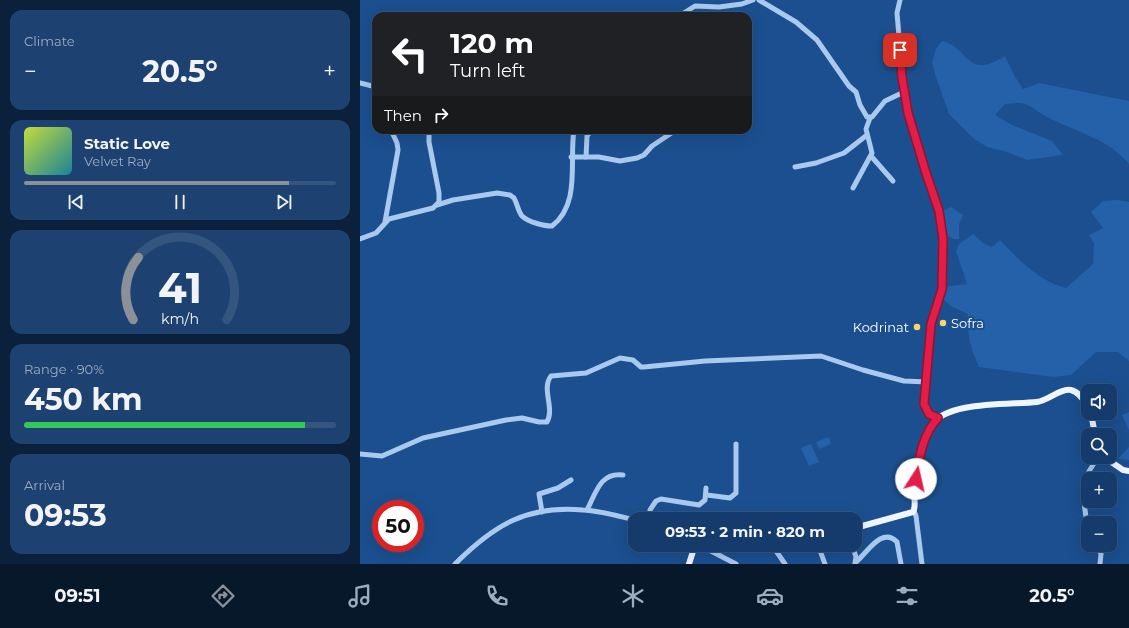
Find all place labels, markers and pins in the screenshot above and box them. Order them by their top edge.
pin [883,33,917,67]
place label: Sofra [951,315,984,331]
marker: Sofra [938,318,948,328]
place label: Kodrinat [853,319,909,335]
marker: Kodrinat [912,322,922,332]

